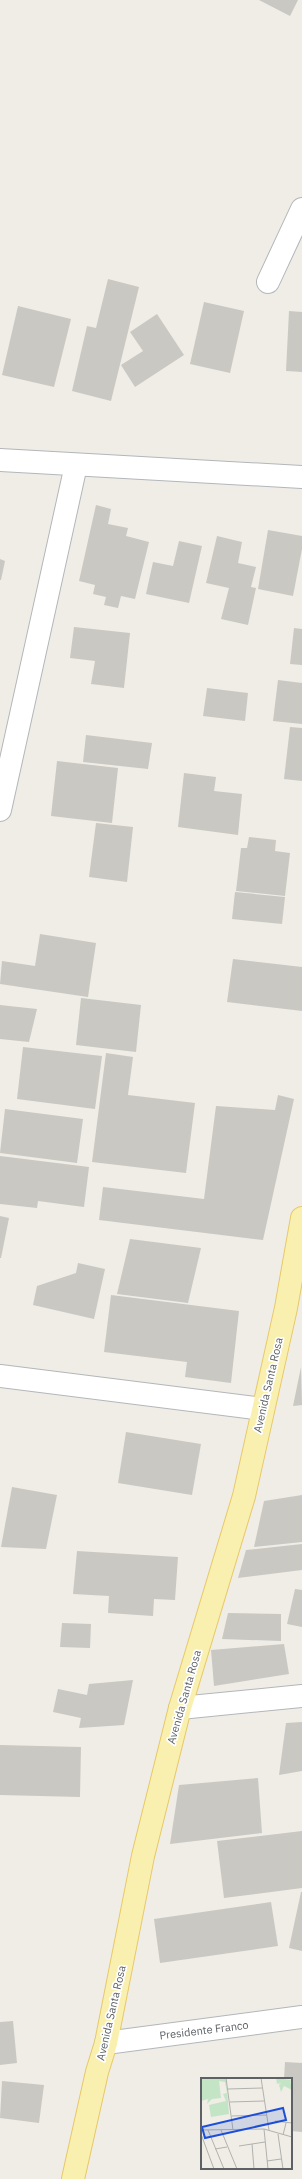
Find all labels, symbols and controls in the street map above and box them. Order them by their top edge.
street label: Avenida Santa Rosa [250,1336,286,1434]
street label: Avenida Santa Rosa [164,1648,204,1746]
street label: Avenida Santa Rosa [93,1964,129,2062]
street label: Presidente Franco [159,2018,249,2042]
inset map [201,2078,292,2169]

